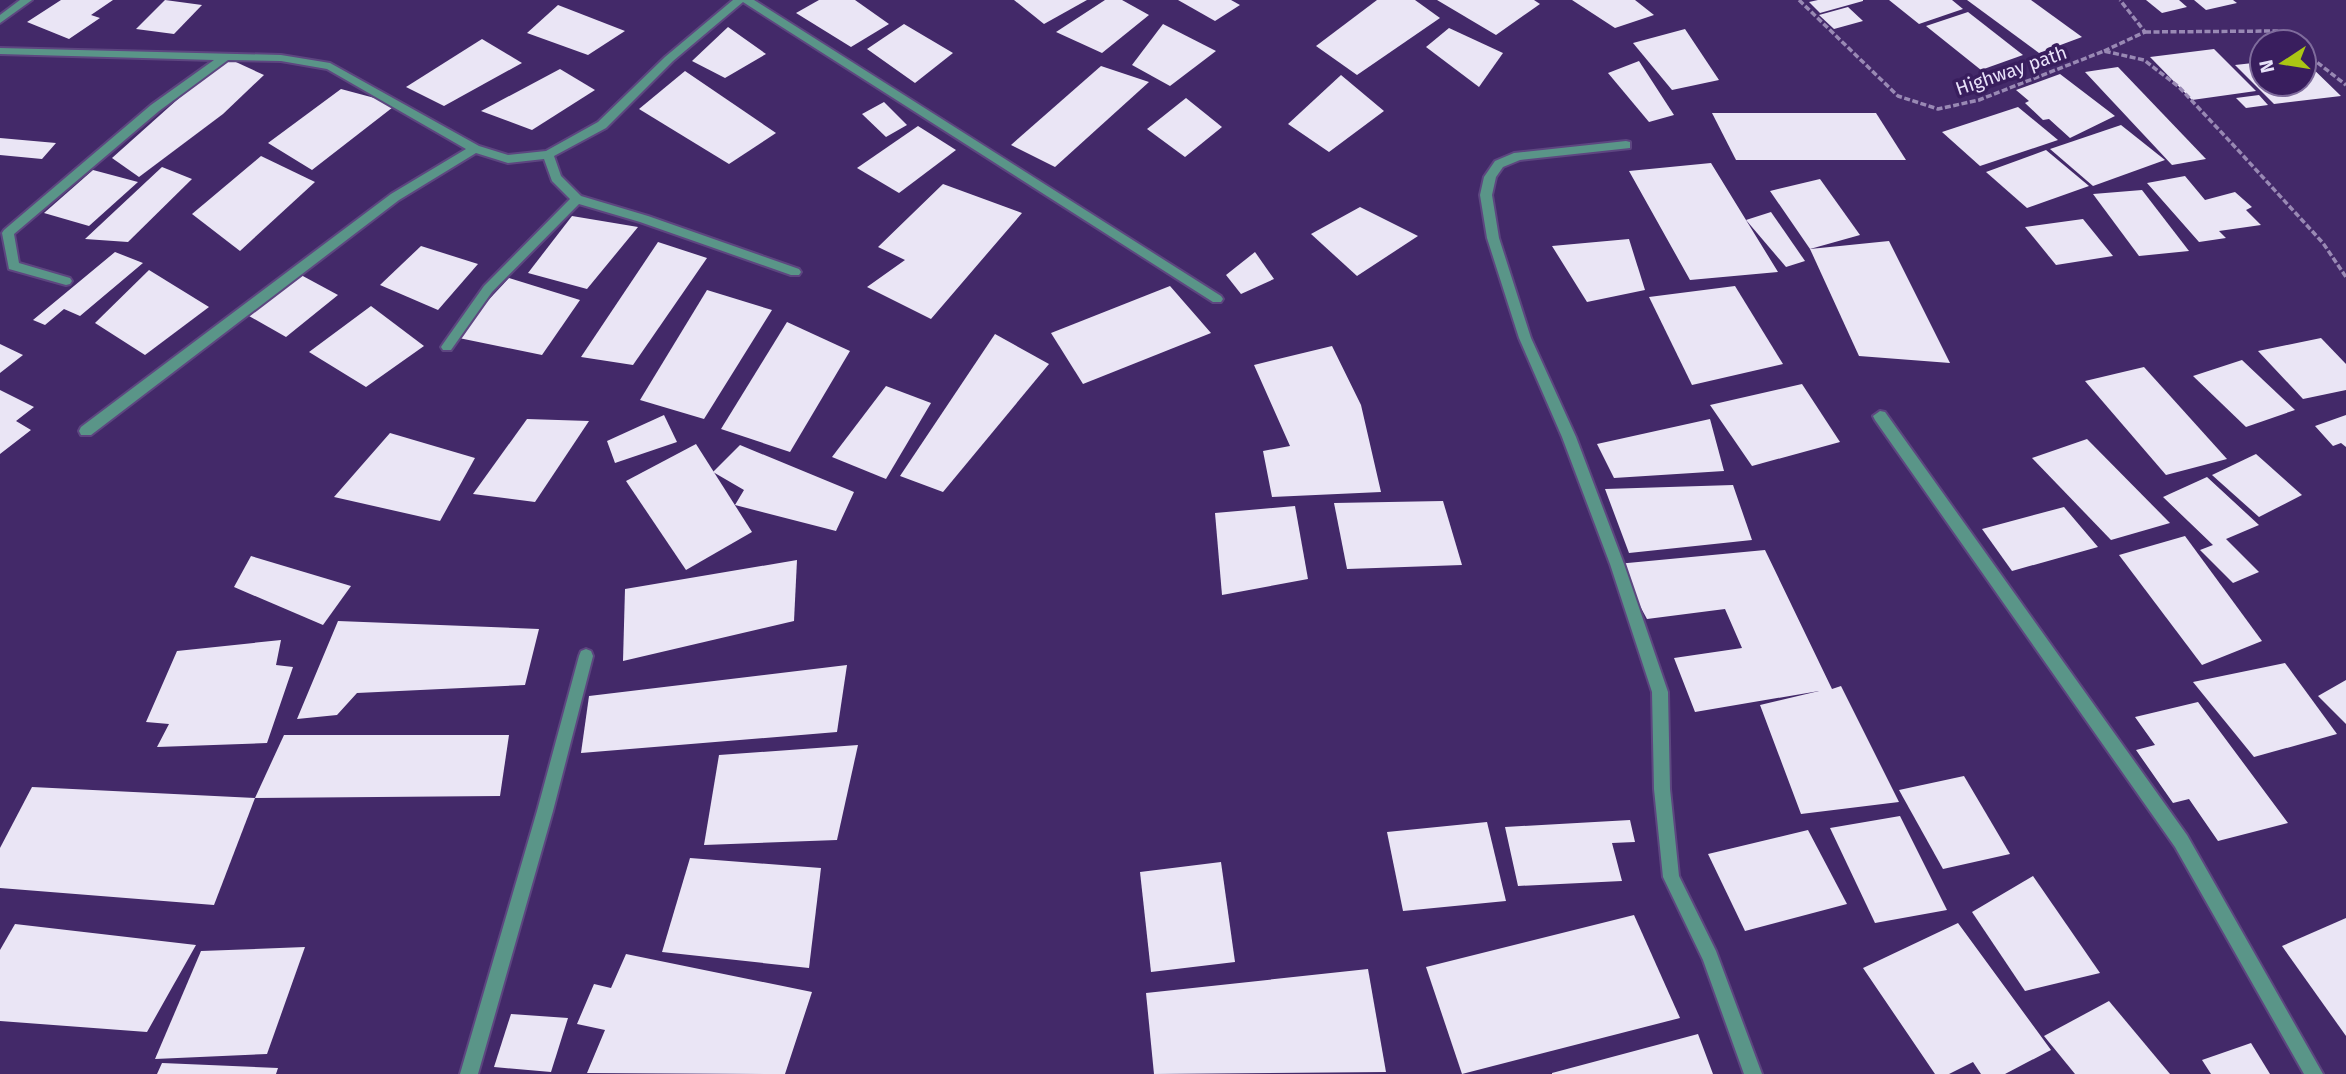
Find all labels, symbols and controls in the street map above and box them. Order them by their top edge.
north arrow [2248,28,2318,98]
street label: Highway path [1952,41,2070,100]
text: N [2254,58,2279,75]

